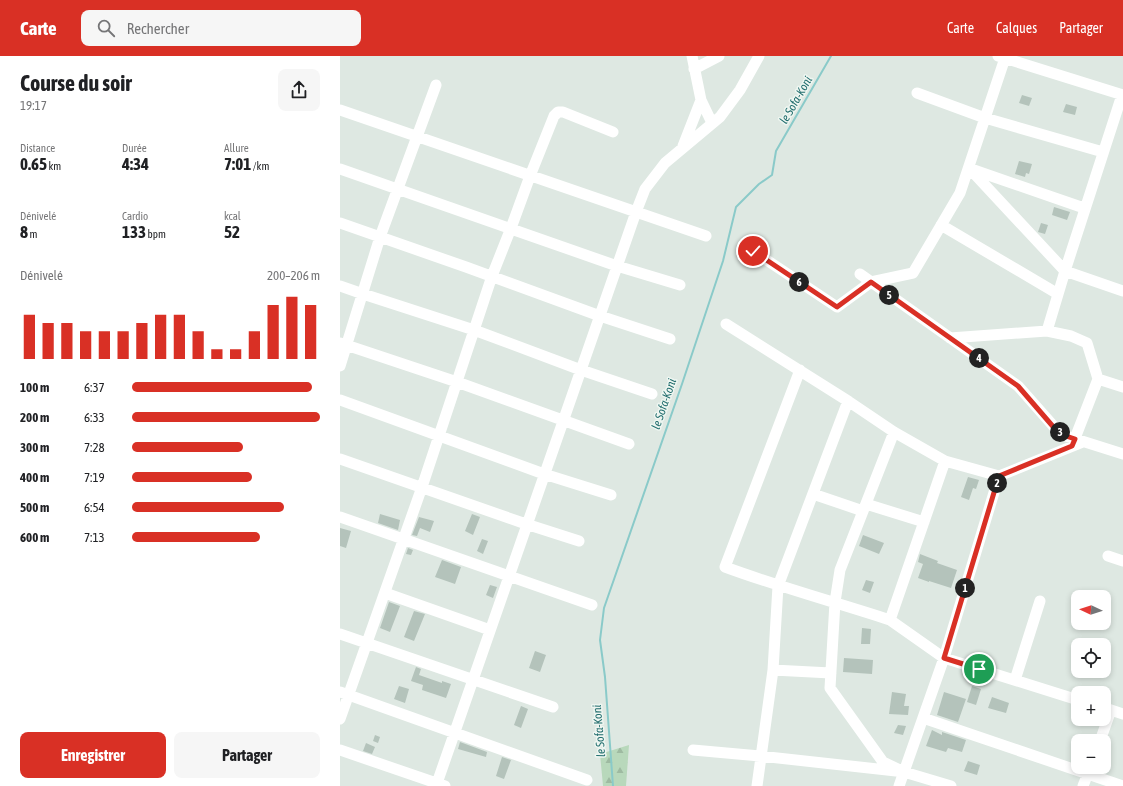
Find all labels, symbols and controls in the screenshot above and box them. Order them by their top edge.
search box [81,10,361,46]
text: Carte [20,17,57,39]
icon: search [95,17,117,39]
text: Rechercher [127,20,189,37]
text: Carte [947,20,974,36]
text: Calques [996,20,1037,36]
text: Partager [1059,20,1103,36]
button: share [278,69,320,111]
text: Course du soir [20,70,132,96]
water label: le Sofa-Koni [777,74,815,126]
text: 19:17 [20,98,47,113]
text: Distance [20,142,55,154]
text: Durée [122,142,147,154]
text: Allure [224,142,249,154]
text: 0.65 [20,154,47,174]
text: 4:34 [122,154,149,174]
text: 7:01 [224,154,251,174]
text: km [47,160,61,172]
text: /km [251,160,269,172]
text: Dénivelé [20,210,56,222]
text: Cardio [122,210,148,222]
text: kcal [224,210,241,222]
text: 8 [20,222,28,242]
text: 133 [122,222,146,242]
text: 52 [224,222,240,242]
text: m [28,228,37,240]
text: bpm [146,228,166,240]
pin [736,234,770,268]
icon: check [742,240,764,262]
text: Dénivelé [20,268,63,283]
text: 200–206 m [267,268,320,283]
pin: 6 [789,272,809,292]
text: 6 [796,276,802,288]
pin: 5 [879,285,899,305]
text: 5 [886,289,892,301]
pin: 4 [969,348,989,368]
text: 4 [976,352,982,364]
water label: le Sofa-Koni [649,377,679,431]
text: 100 m [20,380,49,395]
text: 6:37 [84,380,105,395]
text: 200 m [20,410,49,425]
text: 6:33 [84,410,105,425]
pin: 3 [1050,422,1070,442]
text: 3 [1057,426,1063,438]
text: 300 m [20,440,49,455]
text: 7:28 [84,440,105,455]
text: 400 m [20,470,49,485]
text: 7:19 [84,470,105,485]
pin: 2 [987,473,1007,493]
text: 2 [994,477,1000,489]
text: 500 m [20,500,49,515]
text: 6:54 [84,500,105,515]
text: 600 m [20,530,49,545]
text: 7:13 [84,530,105,545]
pin: 1 [955,578,975,598]
text: 1 [962,582,968,594]
north arrow [1071,590,1111,630]
map controls [1071,590,1111,774]
button: locate [1071,638,1111,678]
pin [962,652,996,686]
icon: arrive [968,658,990,680]
button: + [1071,686,1111,726]
water label: le Sofa-Koni [590,704,608,758]
button: Enregistrer [20,732,166,778]
button: Partager [174,732,320,778]
button: − [1071,734,1111,774]

